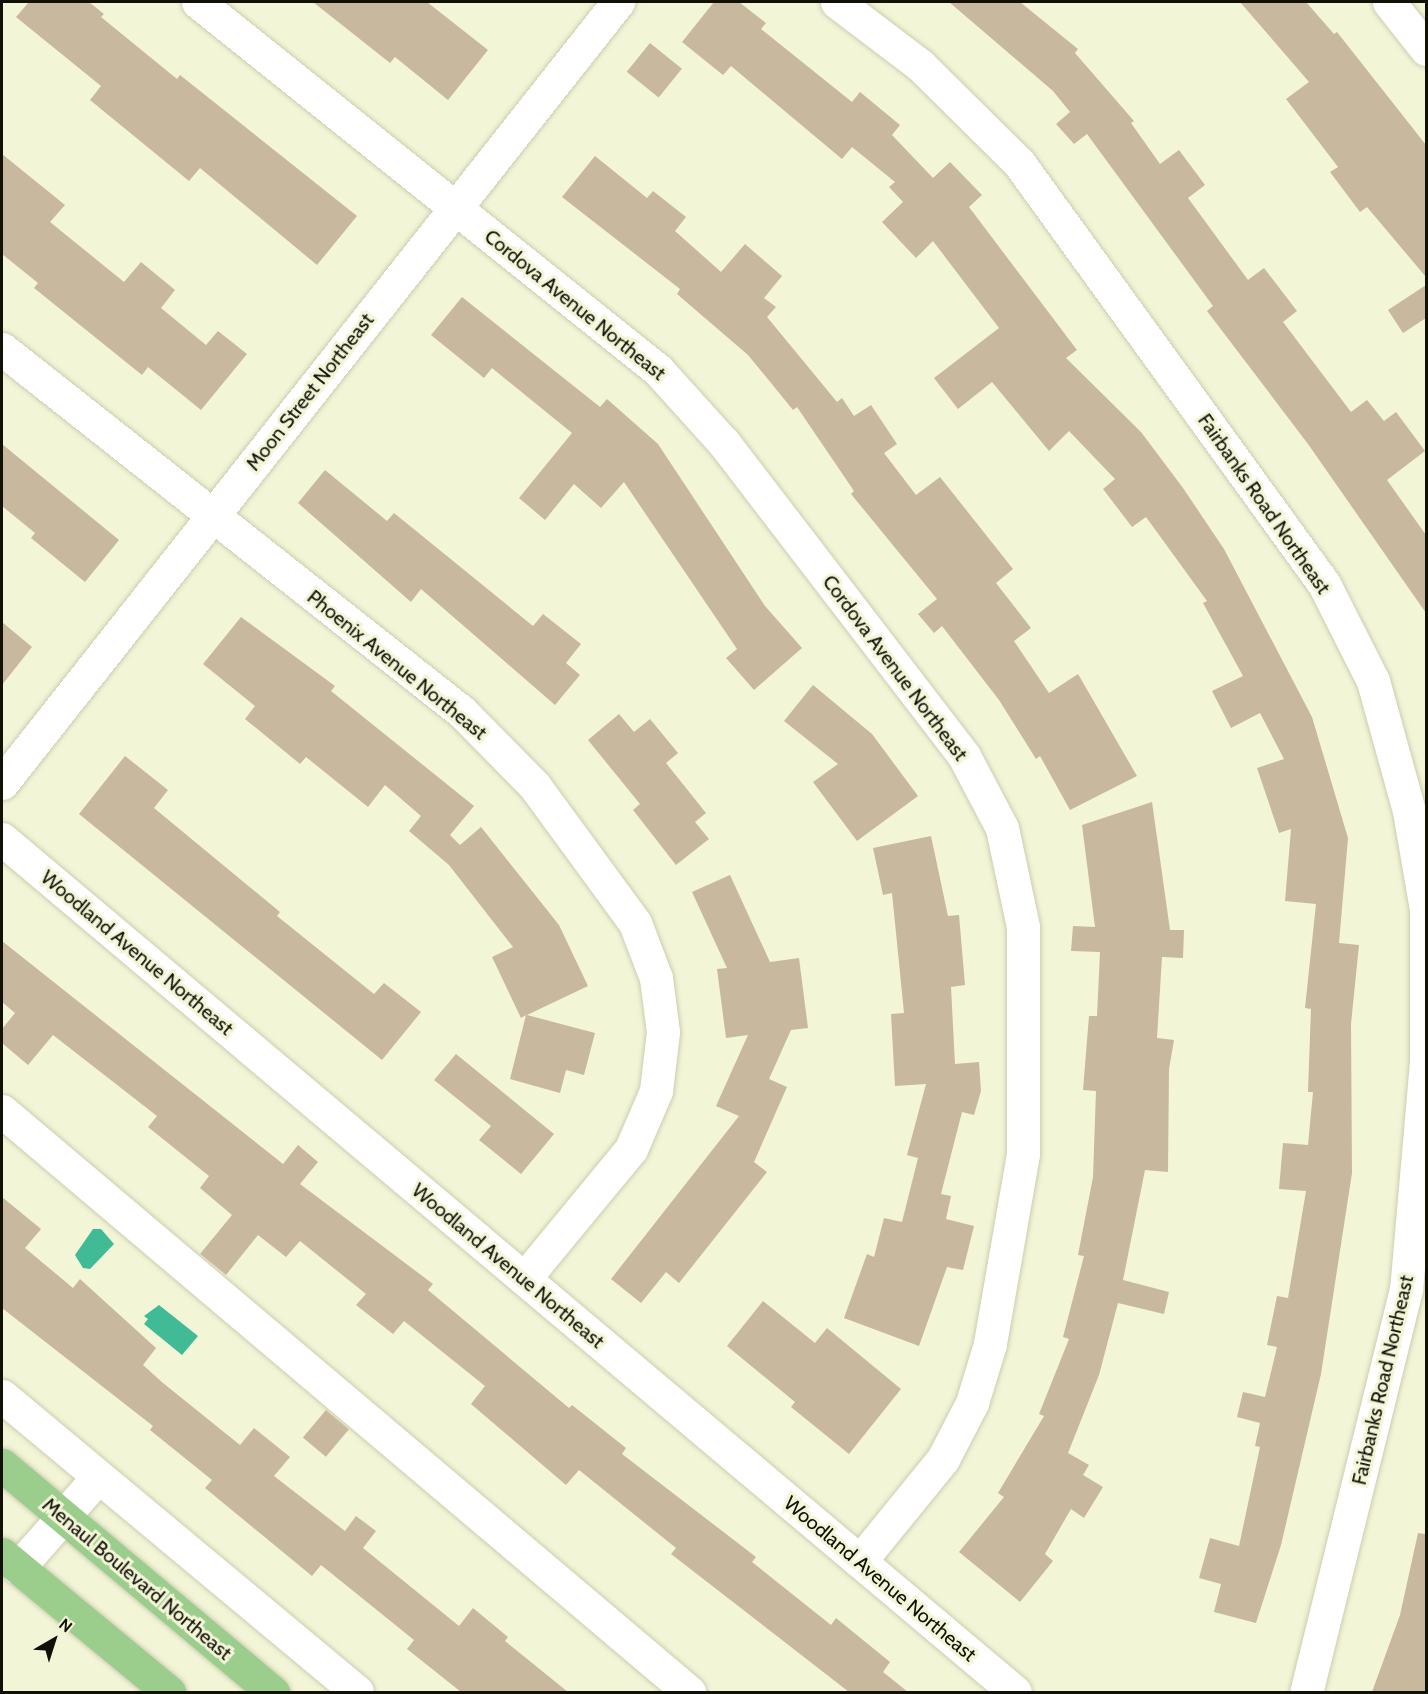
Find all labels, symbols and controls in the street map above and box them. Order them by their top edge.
street label: Cordova Avenue Northeast [480,224,670,386]
street label: Moon Street Northeast [241,309,379,475]
street label: Fairbanks Road Northeast [1193,409,1335,599]
street label: Cordova Avenue Northeast [817,570,973,766]
street label: Phoenix Avenue Northeast [302,585,492,745]
street label: Woodland Avenue Northeast [36,865,238,1041]
street label: Woodland Avenue Northeast [407,1178,609,1354]
street label: Fairbanks Road Northeast [1347,1273,1419,1487]
street label: Woodland Avenue Northeast [779,1491,981,1667]
street label: Menaul Boulevard Northeast [38,1493,236,1665]
north arrow [24,1610,84,1670]

